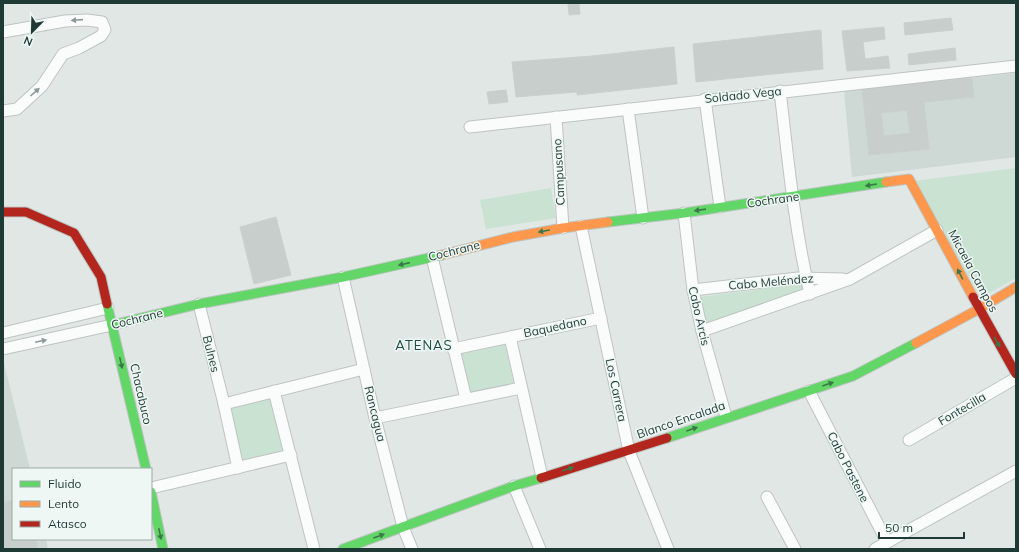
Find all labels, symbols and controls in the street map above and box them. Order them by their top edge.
north arrow [12,12,52,52]
one-way arrow [71,17,83,24]
text: N [22,33,35,49]
street label: Soldado Vega [704,83,782,106]
one-way arrow [30,88,41,97]
street label: Campusano [549,138,568,206]
one-way arrow [864,182,877,188]
street label: Cochrane [746,188,800,211]
one-way arrow [694,207,706,213]
street label: Micaela Campos [945,227,1002,315]
one-way arrow [538,228,550,234]
street label: Cochrane [427,237,481,264]
one-way arrow [397,261,410,267]
one-way arrow [957,268,964,280]
street label: Cabo Meléndez [728,270,814,293]
street label: Cabo Arcis [685,285,714,347]
street label: Cochrane [110,305,164,332]
street label: Baquedano [522,312,588,341]
street label: Bulnes [200,334,223,374]
one-way arrow [994,336,1001,347]
one-way arrow [35,337,47,343]
district label: ATENAS [395,337,453,353]
one-way arrow [119,357,125,369]
street label: Los Carrera [602,357,631,423]
street label: Chacabuco [127,362,156,426]
one-way arrow [823,381,835,387]
street label: Rancagua [361,384,390,443]
street label: Fontecilla [935,389,988,428]
street label: Blanco Encalada [635,397,727,442]
one-way arrow [686,426,698,432]
street label: Cabo Pastene [824,429,873,505]
one-way arrow [562,466,574,472]
legend [12,468,152,540]
text: Fluido [48,476,82,491]
text: Lento [48,496,79,511]
scale bar [879,514,964,540]
text: Atasco [48,516,87,531]
text: 50 m [885,520,913,535]
one-way arrow [157,528,163,540]
one-way arrow [374,533,386,539]

